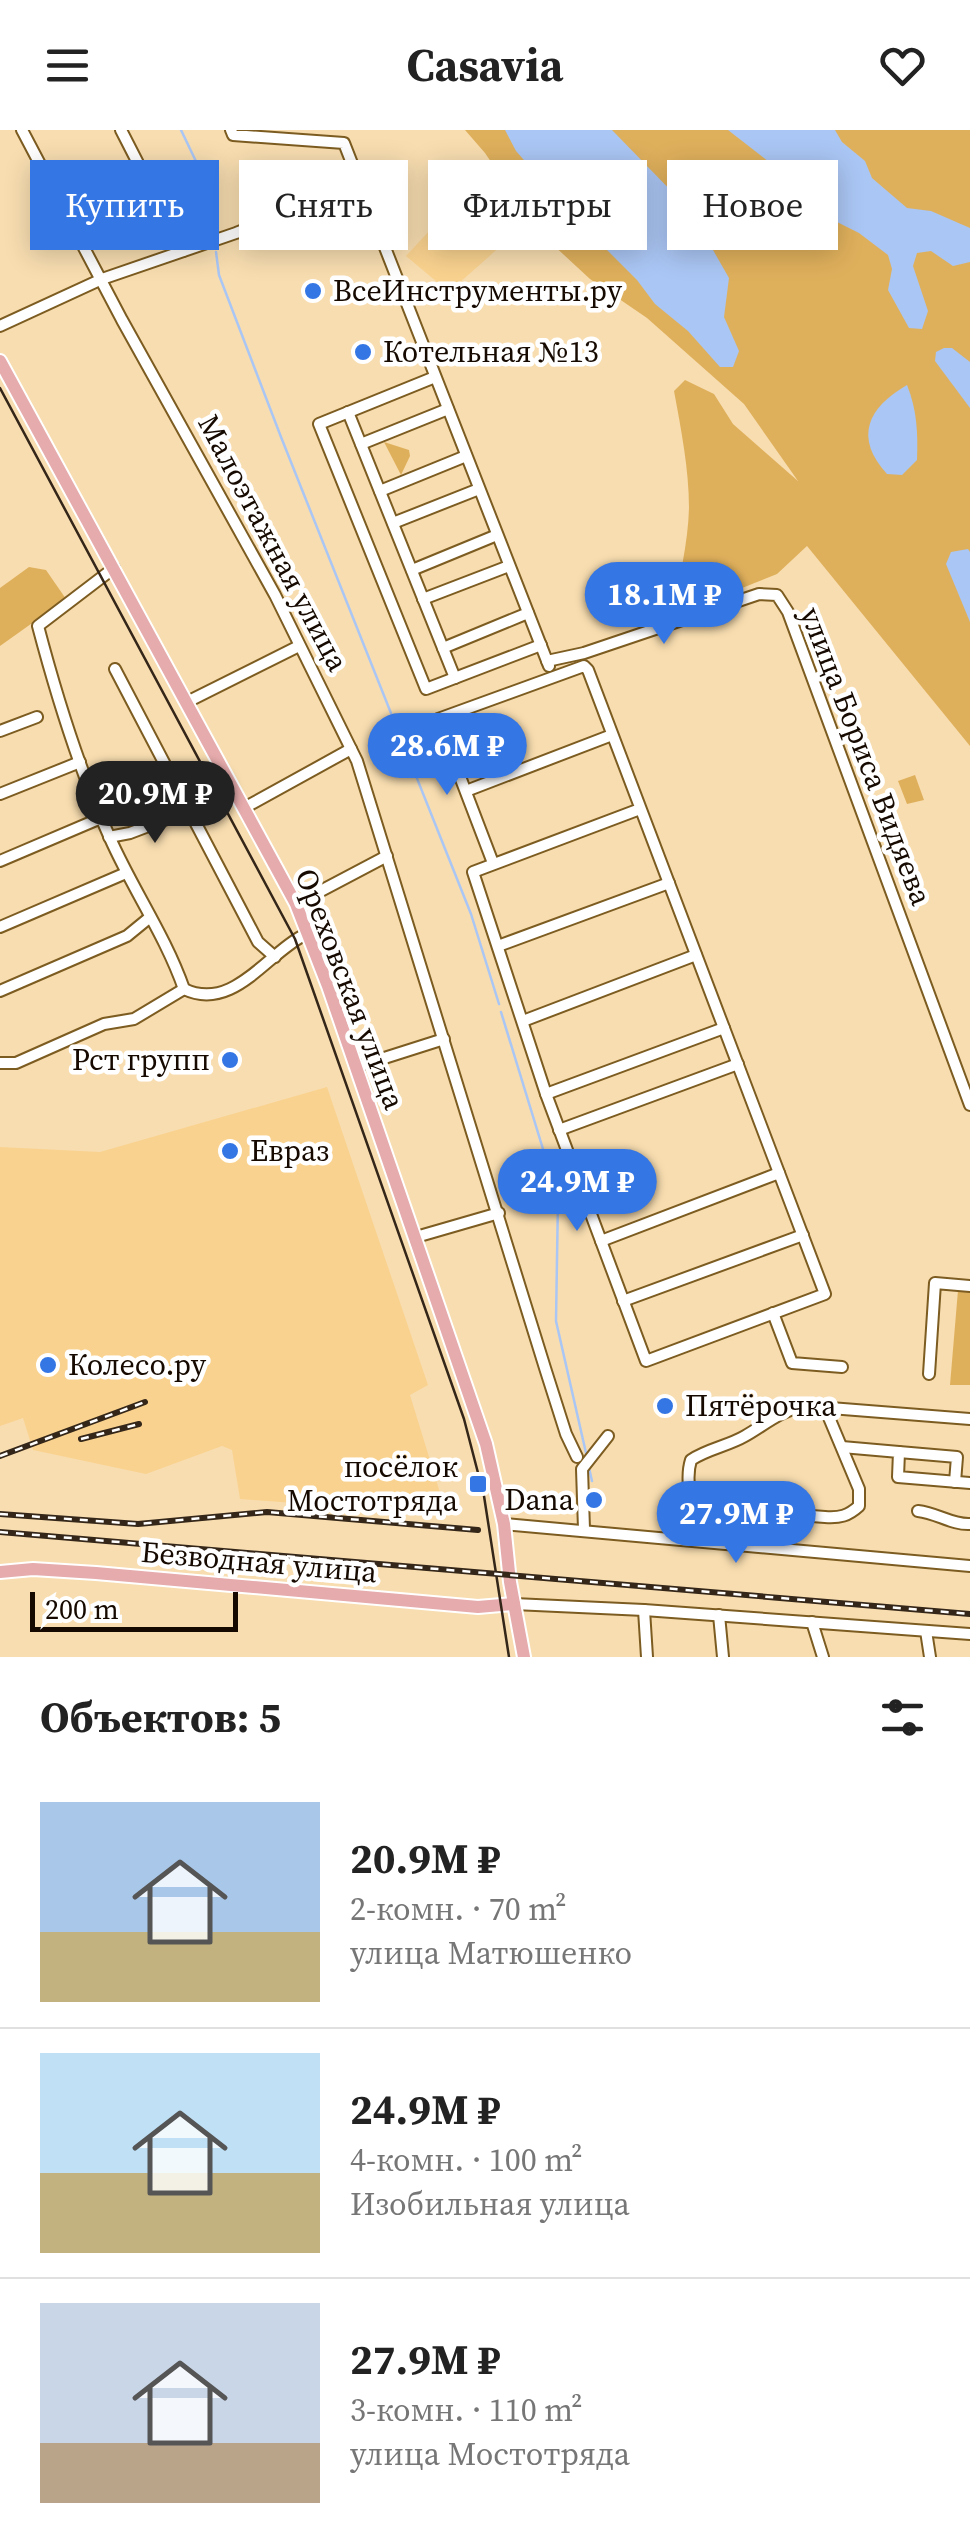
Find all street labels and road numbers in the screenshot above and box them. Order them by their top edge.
street label: Малоэтажная улица [188,407,359,679]
street label: улица Бориса Видяева [791,601,943,911]
street label: Ореховская улица [286,863,415,1116]
street label: Безводная улица [139,1531,379,1592]

